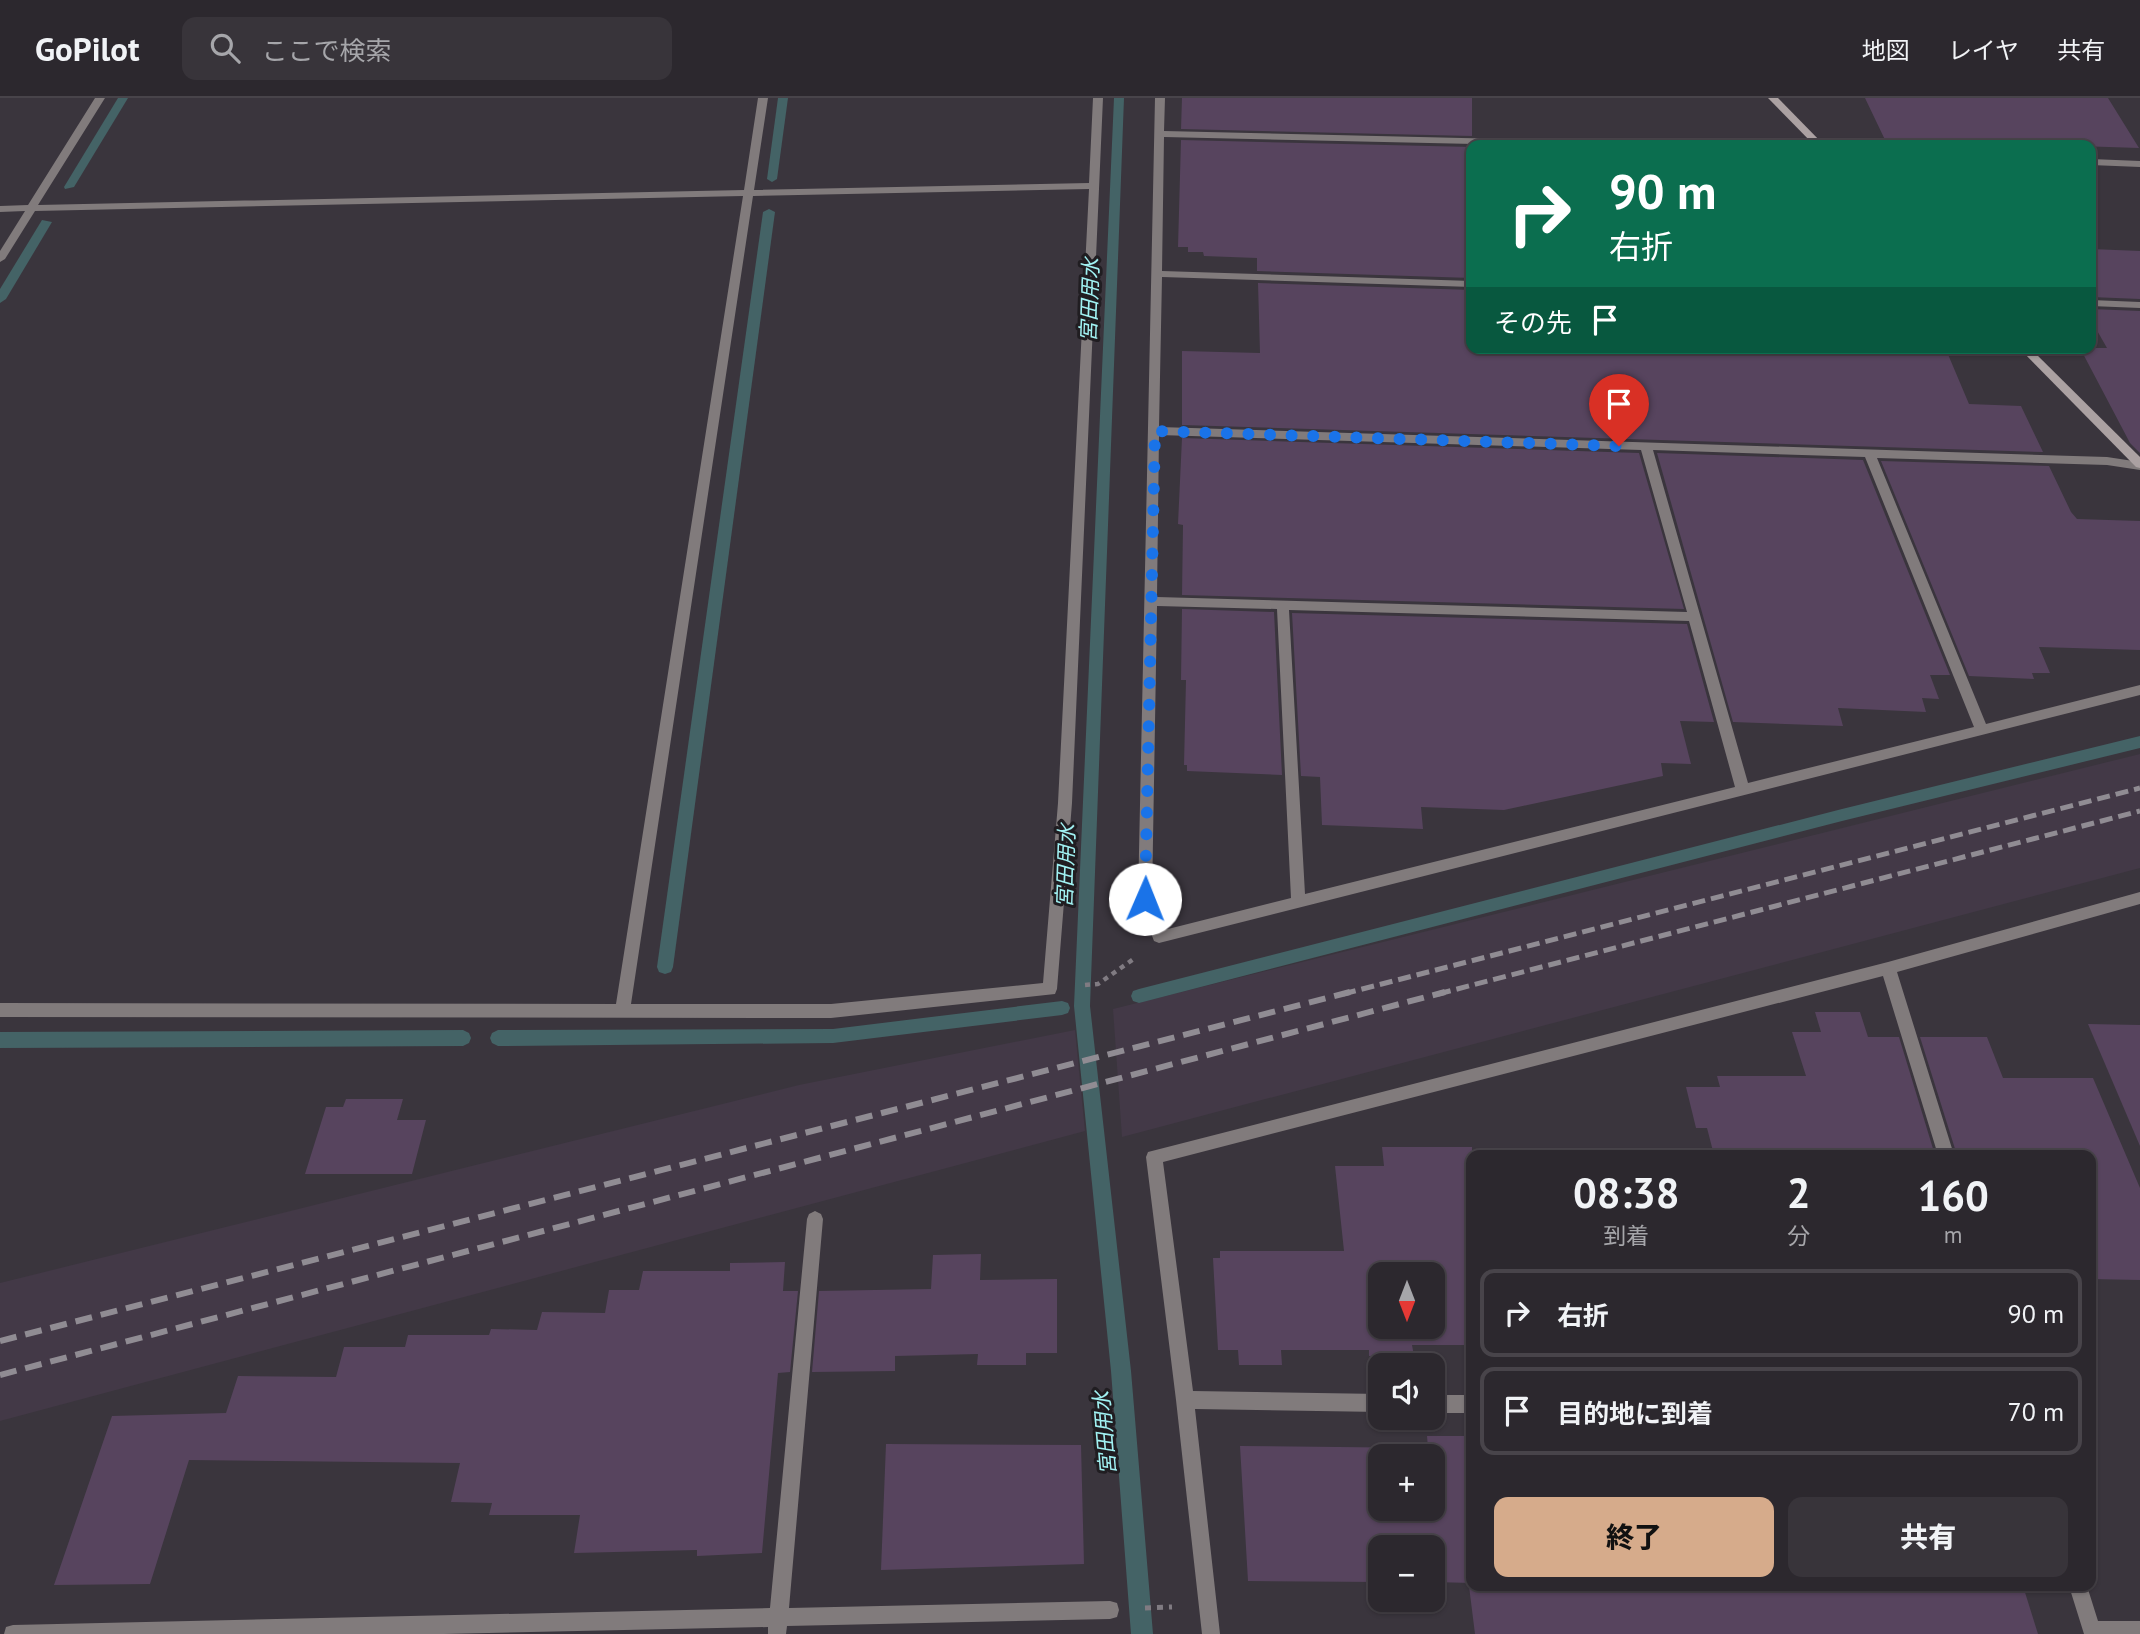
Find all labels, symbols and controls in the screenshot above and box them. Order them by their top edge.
search box [182,17,672,80]
text: GoPilot [35,27,140,70]
icon: search [206,29,244,67]
text: ここで検索 [262,34,392,67]
text: 地図 [1862,35,1910,66]
text: レイヤ [1948,35,2019,66]
text: 共有 [2057,35,2105,66]
text: 90 m [1609,159,1716,223]
icon: right [1494,168,1585,259]
text: 右折 [1609,225,1673,267]
water label: 宮田用水 [1075,256,1105,342]
icon: arrive [1586,301,1624,339]
text: その先 [1494,306,1572,339]
pin [1589,374,1649,446]
icon: arrive [1600,385,1638,423]
water label: 宮田用水 [1051,822,1081,908]
position arrow [1108,862,1182,936]
text: 08:38 [1573,1165,1680,1220]
text: 2 [1787,1165,1810,1220]
text: 160 [1917,1168,1989,1223]
text: m [1944,1220,1963,1249]
text: 到着 [1603,1221,1649,1250]
text: 分 [1787,1221,1810,1250]
north arrow [1368,1262,1446,1339]
map controls [1368,1262,1445,1612]
icon: right [1498,1294,1536,1332]
text: 90 m [2008,1297,2064,1330]
text: 右折 [1557,1299,1609,1332]
button: sound [1368,1353,1445,1430]
water label: 宮田用水 [1087,1388,1122,1476]
icon: arrive [1498,1392,1536,1430]
text: 70 m [2008,1395,2064,1428]
text: 目的地に到着 [1557,1397,1713,1430]
button: + [1368,1444,1445,1521]
button: 終了 [1494,1497,1774,1577]
button: 共有 [1788,1497,2068,1577]
button: − [1368,1535,1445,1612]

